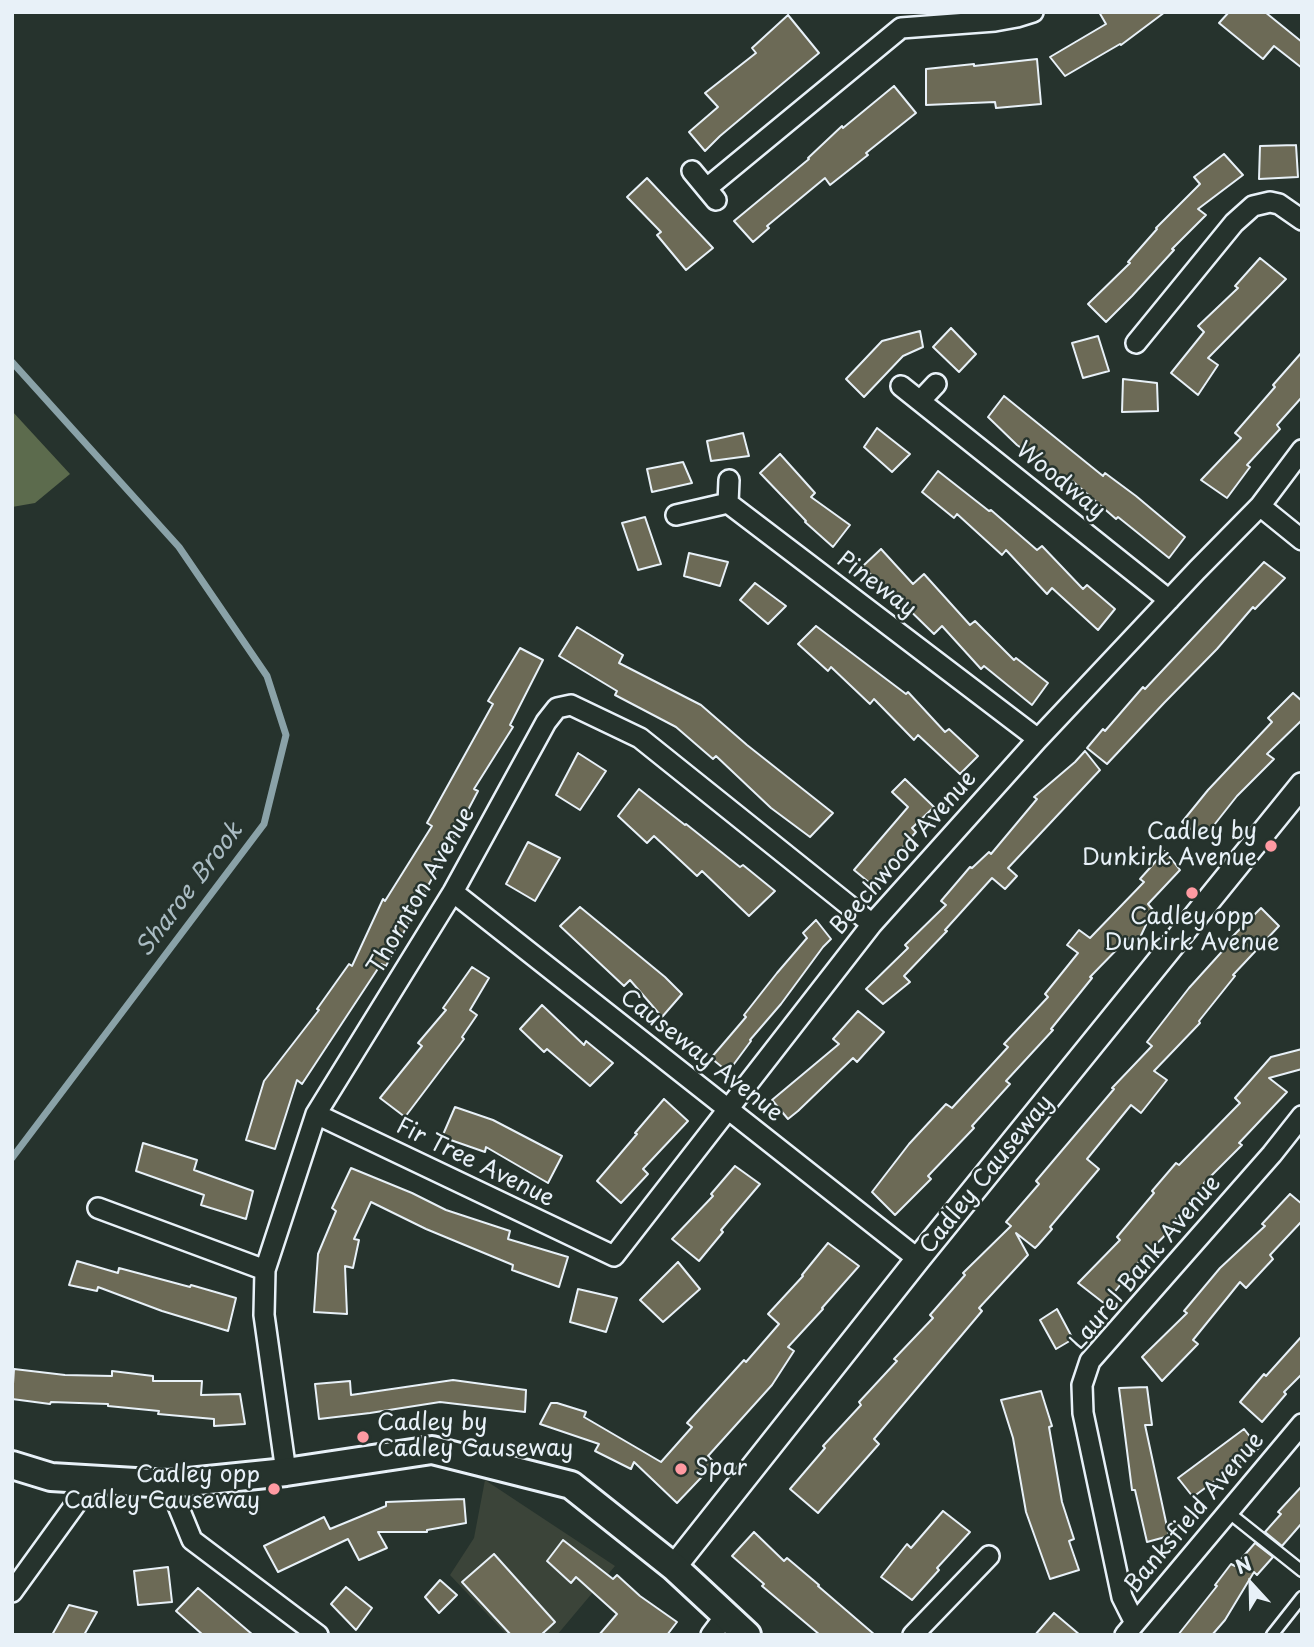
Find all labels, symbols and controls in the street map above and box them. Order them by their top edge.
street label: Woodway [1010,437,1110,525]
street label: Pineway [831,546,921,624]
street label: Beechwood Avenue [825,765,983,941]
street label: Thornton Avenue [363,802,481,980]
water label: Sharoe Brook [131,818,249,962]
place label: Cadley by Dunkirk Avenue [1082,819,1257,873]
marker: Cadley by Dunkirk Avenue [1263,838,1279,854]
marker: Cadley opp Dunkirk Avenue [1184,885,1200,901]
place label: Cadley opp Dunkirk Avenue [1105,904,1279,958]
street label: Causeway Avenue [614,984,788,1128]
street label: Cadley Causeway [915,1090,1059,1260]
street label: Fir Tree Avenue [392,1113,558,1213]
street label: Laurel Bank Avenue [1065,1170,1227,1356]
place label: Cadley by Cadley Causeway [377,1410,573,1464]
street label: Banksfield Avenue [1120,1427,1270,1599]
marker: Cadley by Cadley Causeway [355,1429,371,1445]
place label: Spar [695,1455,747,1483]
marker: Spar [673,1461,689,1477]
place label: Cadley opp Cadley Causeway [64,1462,260,1516]
marker: Cadley opp Cadley Causeway [266,1481,282,1497]
north arrow [1216,1549,1286,1619]
text: N [1231,1549,1255,1580]

